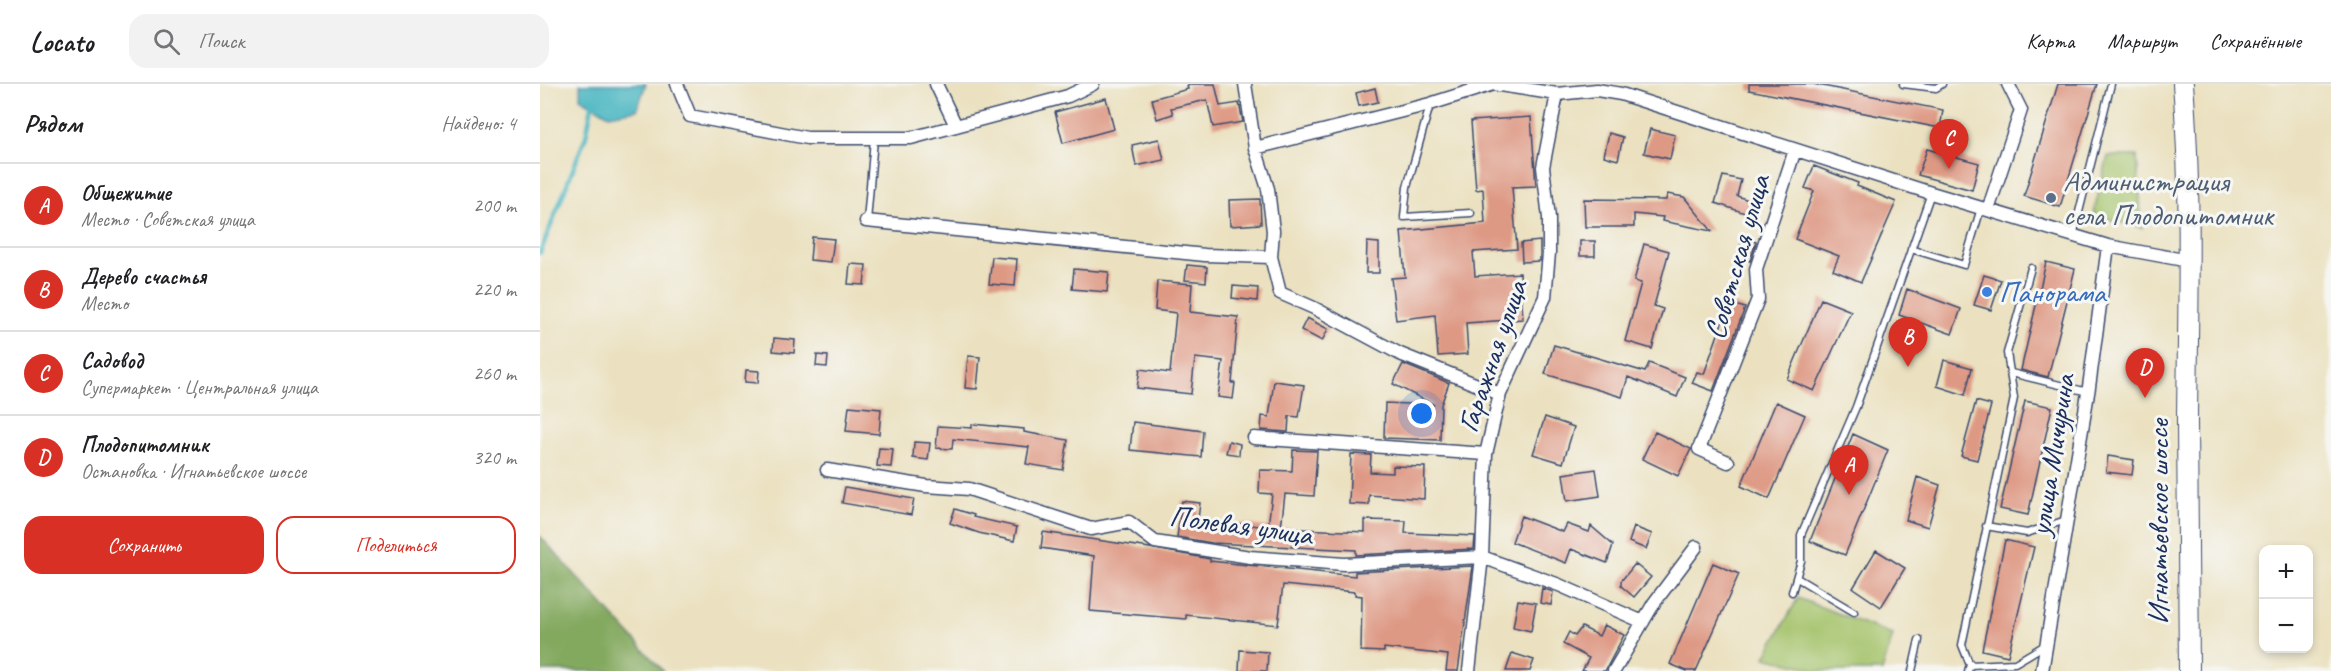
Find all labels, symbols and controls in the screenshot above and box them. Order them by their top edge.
search box [129,14,549,68]
text: Locato [30,24,93,59]
icon: search [150,25,183,58]
text: Поиск [198,27,245,55]
text: Карта [2026,28,2075,54]
text: Маршрут [2108,28,2177,54]
text: Сохранённые [2210,28,2301,54]
text: Рядом [24,107,82,140]
text: Найдено: 4 [441,111,516,136]
pin: C [1930,120,1968,169]
place label: Администрация села Плодопитомник [2063,162,2275,234]
street label: Советская улица [1695,169,1779,344]
text: Общежитие [81,179,171,207]
marker: Администрация села Плодопитомник [2044,191,2058,205]
text: A [38,193,49,218]
text: 200 m [473,193,516,218]
text: Место · Советская улица [81,207,255,232]
text: Дерево счастья [81,263,206,291]
street label: Гаражная улица [1448,273,1536,437]
place label: Панорама [1999,273,2107,311]
text: B [38,277,49,302]
text: 220 m [473,277,516,302]
marker: Панорама [1980,285,1994,299]
text: Место [81,291,128,316]
pin: B [1888,318,1928,367]
text: Садовод [81,347,143,375]
pin: D [2126,348,2164,398]
text: C [39,361,48,386]
text: 260 m [473,361,516,386]
street label: улица Мичурина [2020,370,2084,541]
text: Супермаркет · Центральная улица [81,375,318,400]
your location [1407,399,1436,428]
street label: Игнатьевское шоссе [2139,417,2177,625]
text: Плодопитомник [81,431,209,459]
text: D [38,445,49,470]
text: 320 m [473,445,516,470]
pin: A [1830,446,1868,495]
text: Остановка · Игнатьевское шоссе [81,459,306,484]
street label: Полевая улица [1167,496,1317,554]
button: Сохранить [24,516,264,574]
button: Поделиться [276,516,516,574]
map controls [2259,545,2313,653]
button: + [2259,545,2313,599]
button: − [2259,599,2313,653]

